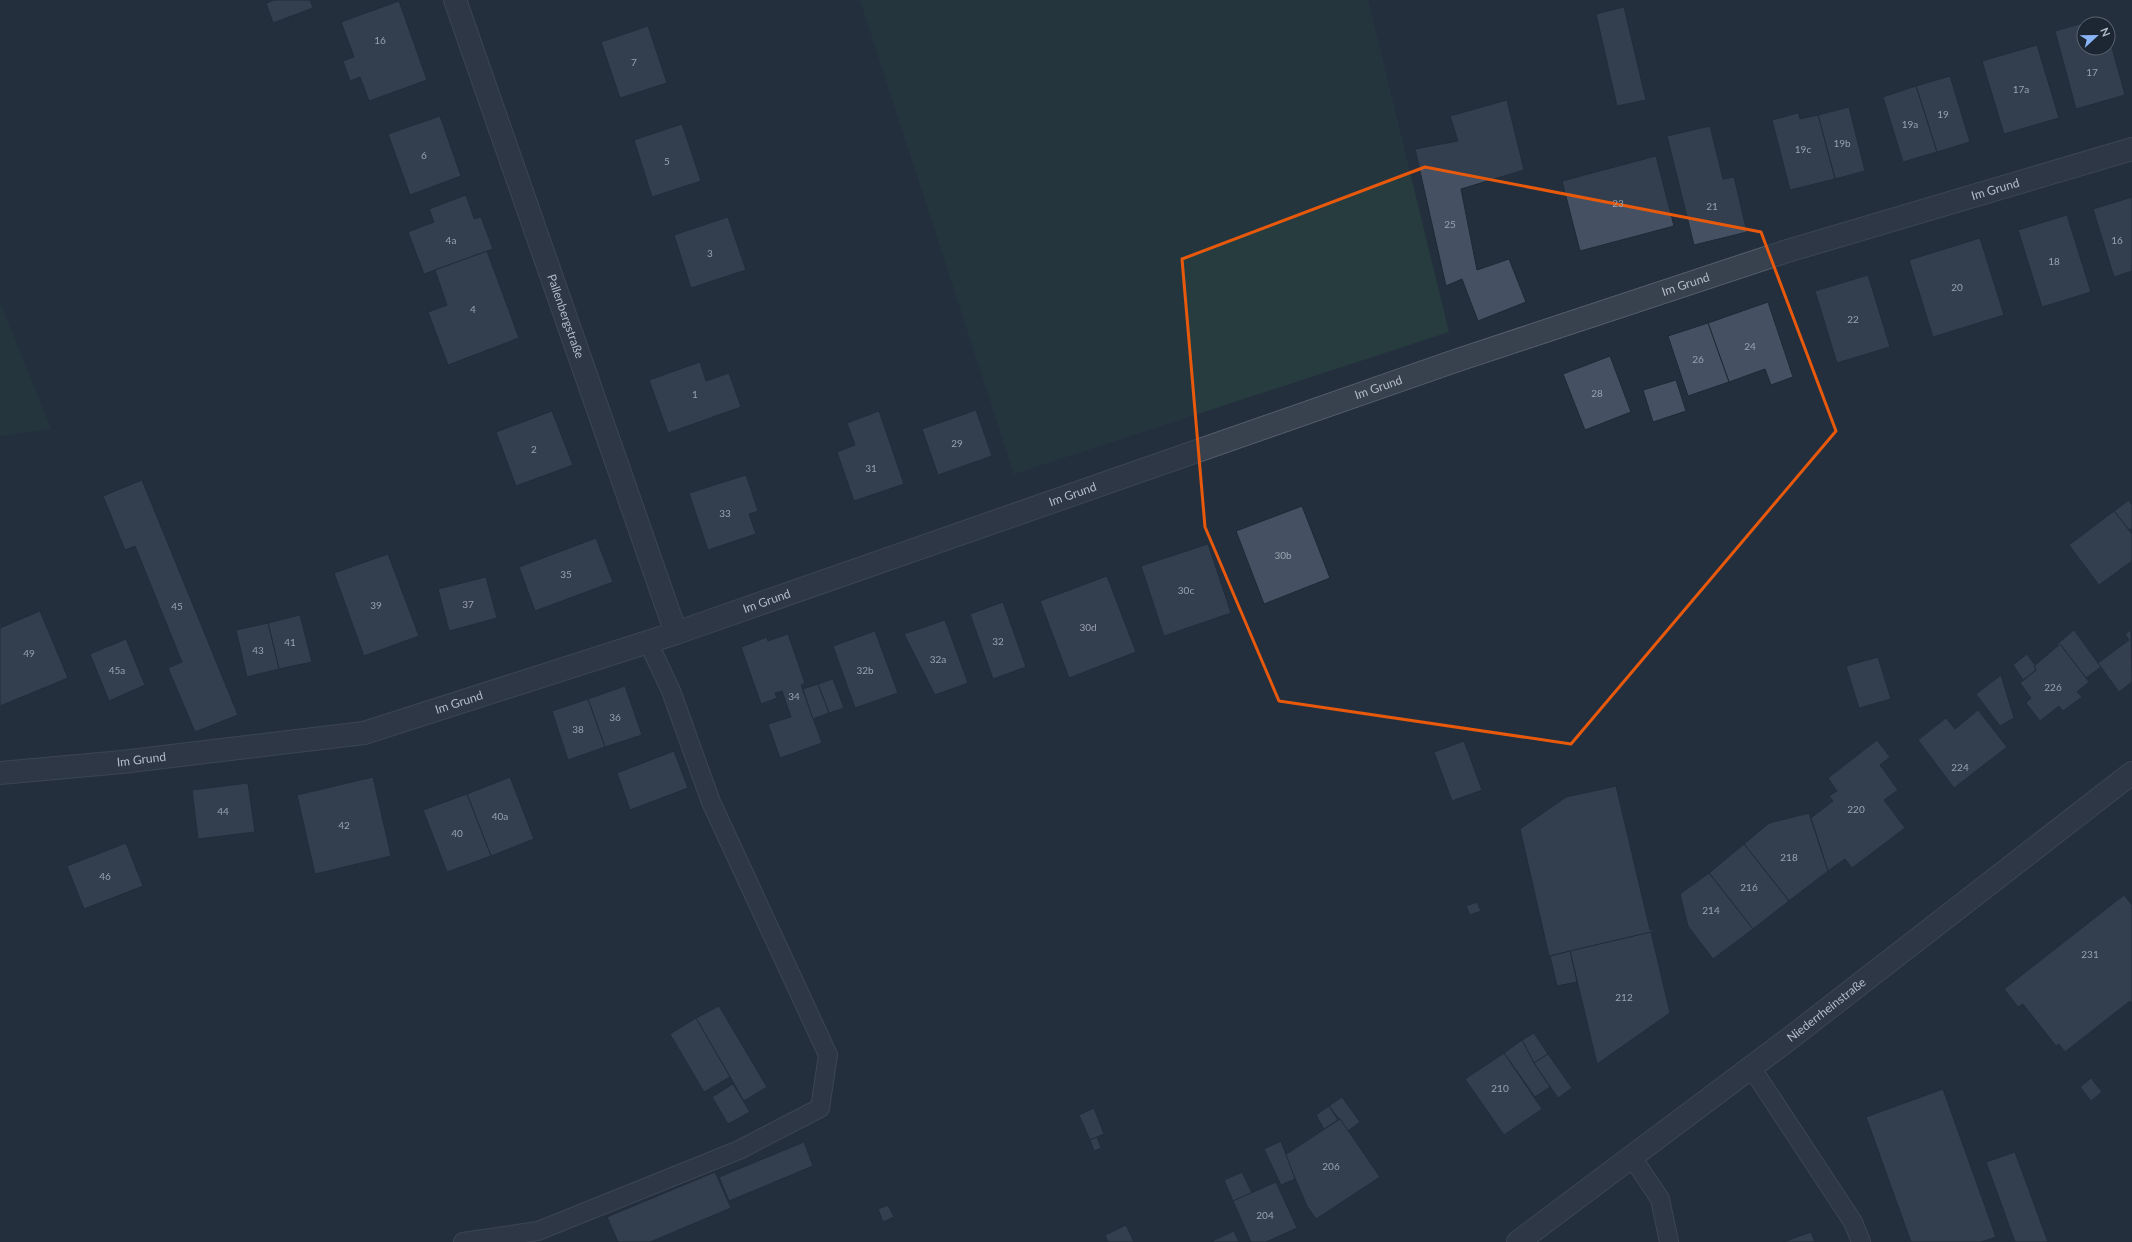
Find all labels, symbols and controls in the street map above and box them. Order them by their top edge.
north arrow [2076,16,2116,56]
text: N [2098,26,2113,38]
house number: 16 [374,34,386,46]
house number: 7 [631,56,637,68]
house number: 17 [2086,66,2098,78]
house number: 17a [2013,83,2029,95]
house number: 19 [1937,108,1949,120]
house number: 19a [1902,118,1918,130]
house number: 19b [1833,137,1851,149]
house number: 19c [1795,143,1811,155]
house number: 6 [421,149,427,161]
house number: 5 [664,155,670,167]
street label: Im Grund [1969,175,2021,203]
house number: 23 [1612,197,1624,209]
house number: 21 [1706,200,1718,212]
house number: 25 [1444,218,1456,230]
house number: 4a [446,234,456,246]
house number: 16 [2111,234,2123,246]
house number: 3 [707,247,713,259]
house number: 18 [2048,255,2060,267]
street label: Im Grund [1660,269,1711,299]
street label: Pallenbergstraße [544,272,588,360]
house number: 20 [1951,281,1963,293]
house number: 4 [470,303,476,315]
house number: 22 [1847,313,1859,325]
house number: 24 [1744,340,1756,352]
house number: 26 [1692,353,1704,365]
street label: Im Grund [1353,372,1404,402]
house number: 28 [1591,387,1603,399]
house number: 1 [692,388,698,400]
house number: 29 [951,437,963,449]
house number: 2 [531,443,537,455]
house number: 31 [865,462,877,474]
street label: Im Grund [1047,479,1098,509]
house number: 33 [719,507,731,519]
house number: 30b [1274,549,1292,561]
house number: 35 [560,568,572,580]
house number: 30c [1178,584,1194,596]
street label: Im Grund [741,586,792,616]
house number: 37 [462,598,474,610]
house number: 39 [370,599,382,611]
house number: 45 [171,600,183,612]
house number: 30d [1079,621,1097,633]
house number: 32 [992,635,1004,647]
house number: 41 [284,636,296,648]
house number: 43 [252,644,264,656]
house number: 49 [23,647,35,659]
house number: 32a [930,653,946,665]
house number: 45a [109,664,125,676]
house number: 32b [856,664,874,676]
house number: 226 [2044,681,2062,693]
street label: Im Grund [433,687,485,717]
house number: 34 [788,690,800,702]
house number: 36 [609,711,621,723]
house number: 38 [572,723,584,735]
street label: Im Grund [116,749,167,769]
house number: 224 [1951,761,1969,773]
house number: 220 [1847,803,1865,815]
house number: 44 [217,805,229,817]
house number: 40a [492,810,508,822]
house number: 42 [338,819,350,831]
house number: 40 [451,827,463,839]
house number: 218 [1780,851,1798,863]
house number: 46 [99,870,111,882]
house number: 216 [1740,881,1758,893]
house number: 214 [1702,904,1720,916]
house number: 231 [2081,948,2099,960]
street label: Niederrheinstraße [1784,974,1869,1045]
house number: 212 [1615,991,1633,1003]
house number: 210 [1491,1082,1509,1094]
house number: 206 [1322,1160,1340,1172]
house number: 204 [1256,1209,1274,1221]

